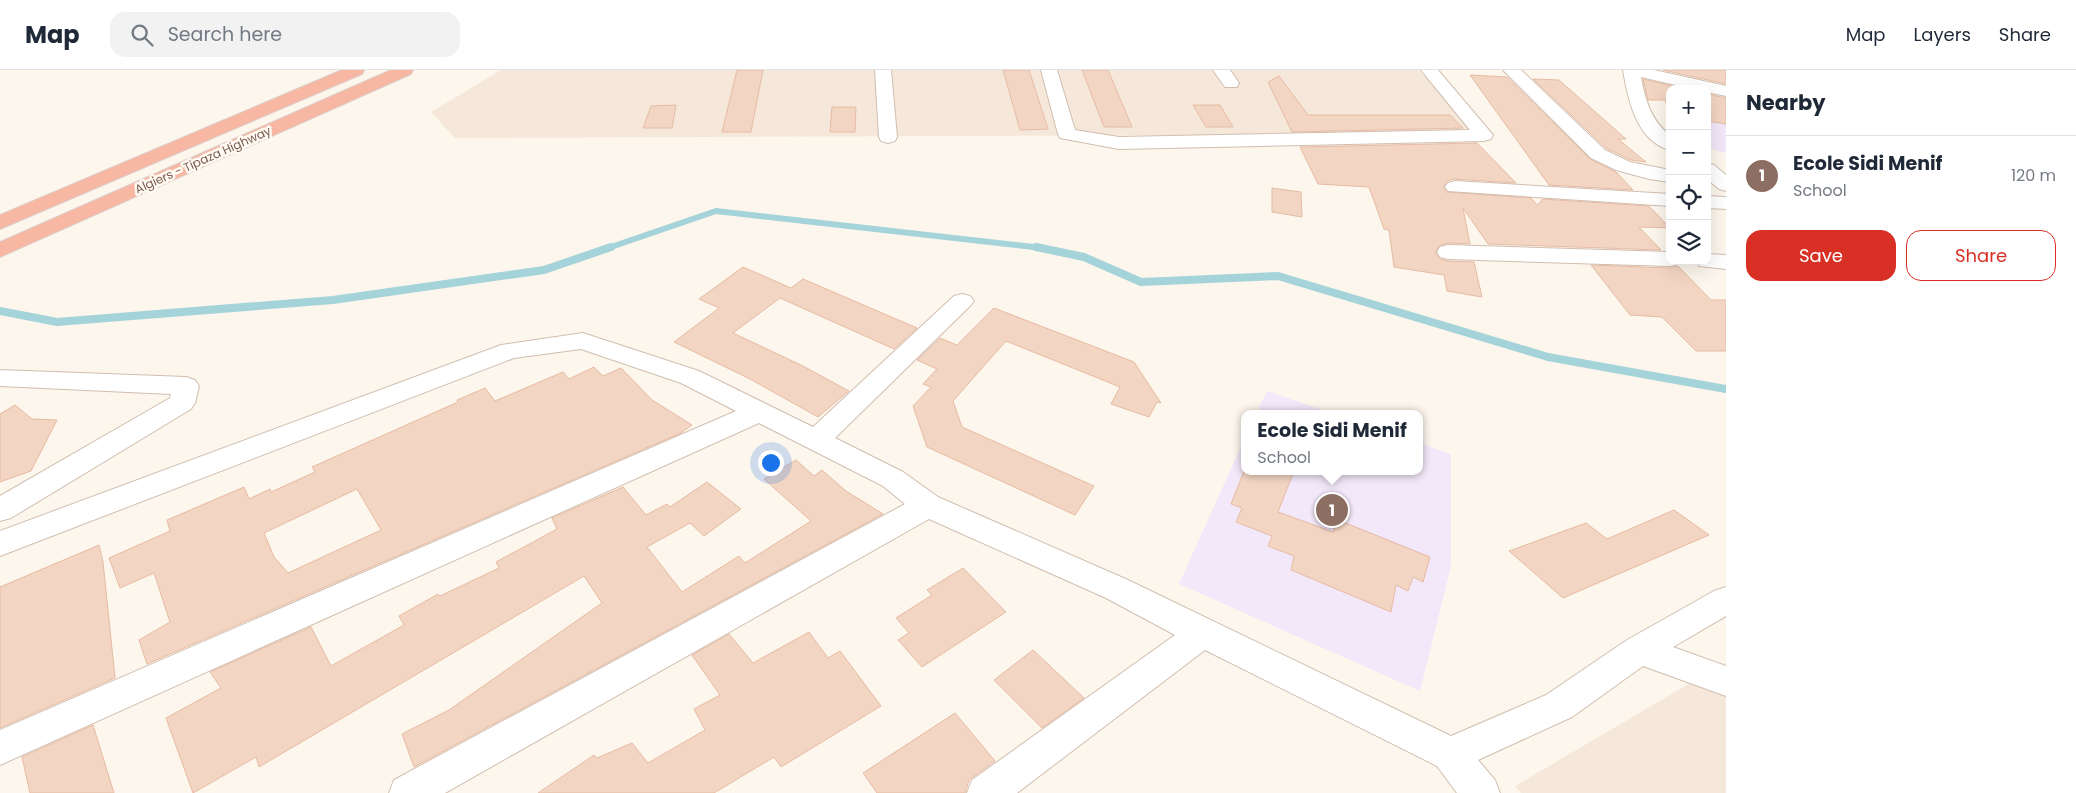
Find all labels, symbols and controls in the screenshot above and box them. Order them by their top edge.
search box [110,12,460,57]
text: Map [25,18,80,51]
icon: search [128,21,156,49]
text: Search here [168,21,282,48]
text: Map [1846,22,1886,47]
text: Layers [1914,22,1971,47]
text: Share [1999,22,2051,47]
map controls [1666,85,1711,265]
button: + [1666,85,1711,130]
text: Nearby [1746,88,1826,117]
street label: Algiers - Tipaza Highway [132,122,274,197]
button: − [1666,130,1711,175]
text: Ecole Sidi Menif [1793,150,1942,177]
text: 1 [1759,164,1765,187]
text: 120 m [2011,164,2056,187]
button: locate [1666,175,1711,220]
text: School [1793,179,1847,202]
button: layers [1666,220,1711,265]
button: Save [1746,230,1896,281]
button: Share [1906,230,2056,281]
popup [1241,410,1423,475]
text: Ecole Sidi Menif [1257,417,1407,444]
text: School [1257,446,1311,469]
your location [758,450,784,476]
pin: 1 [1316,491,1348,529]

